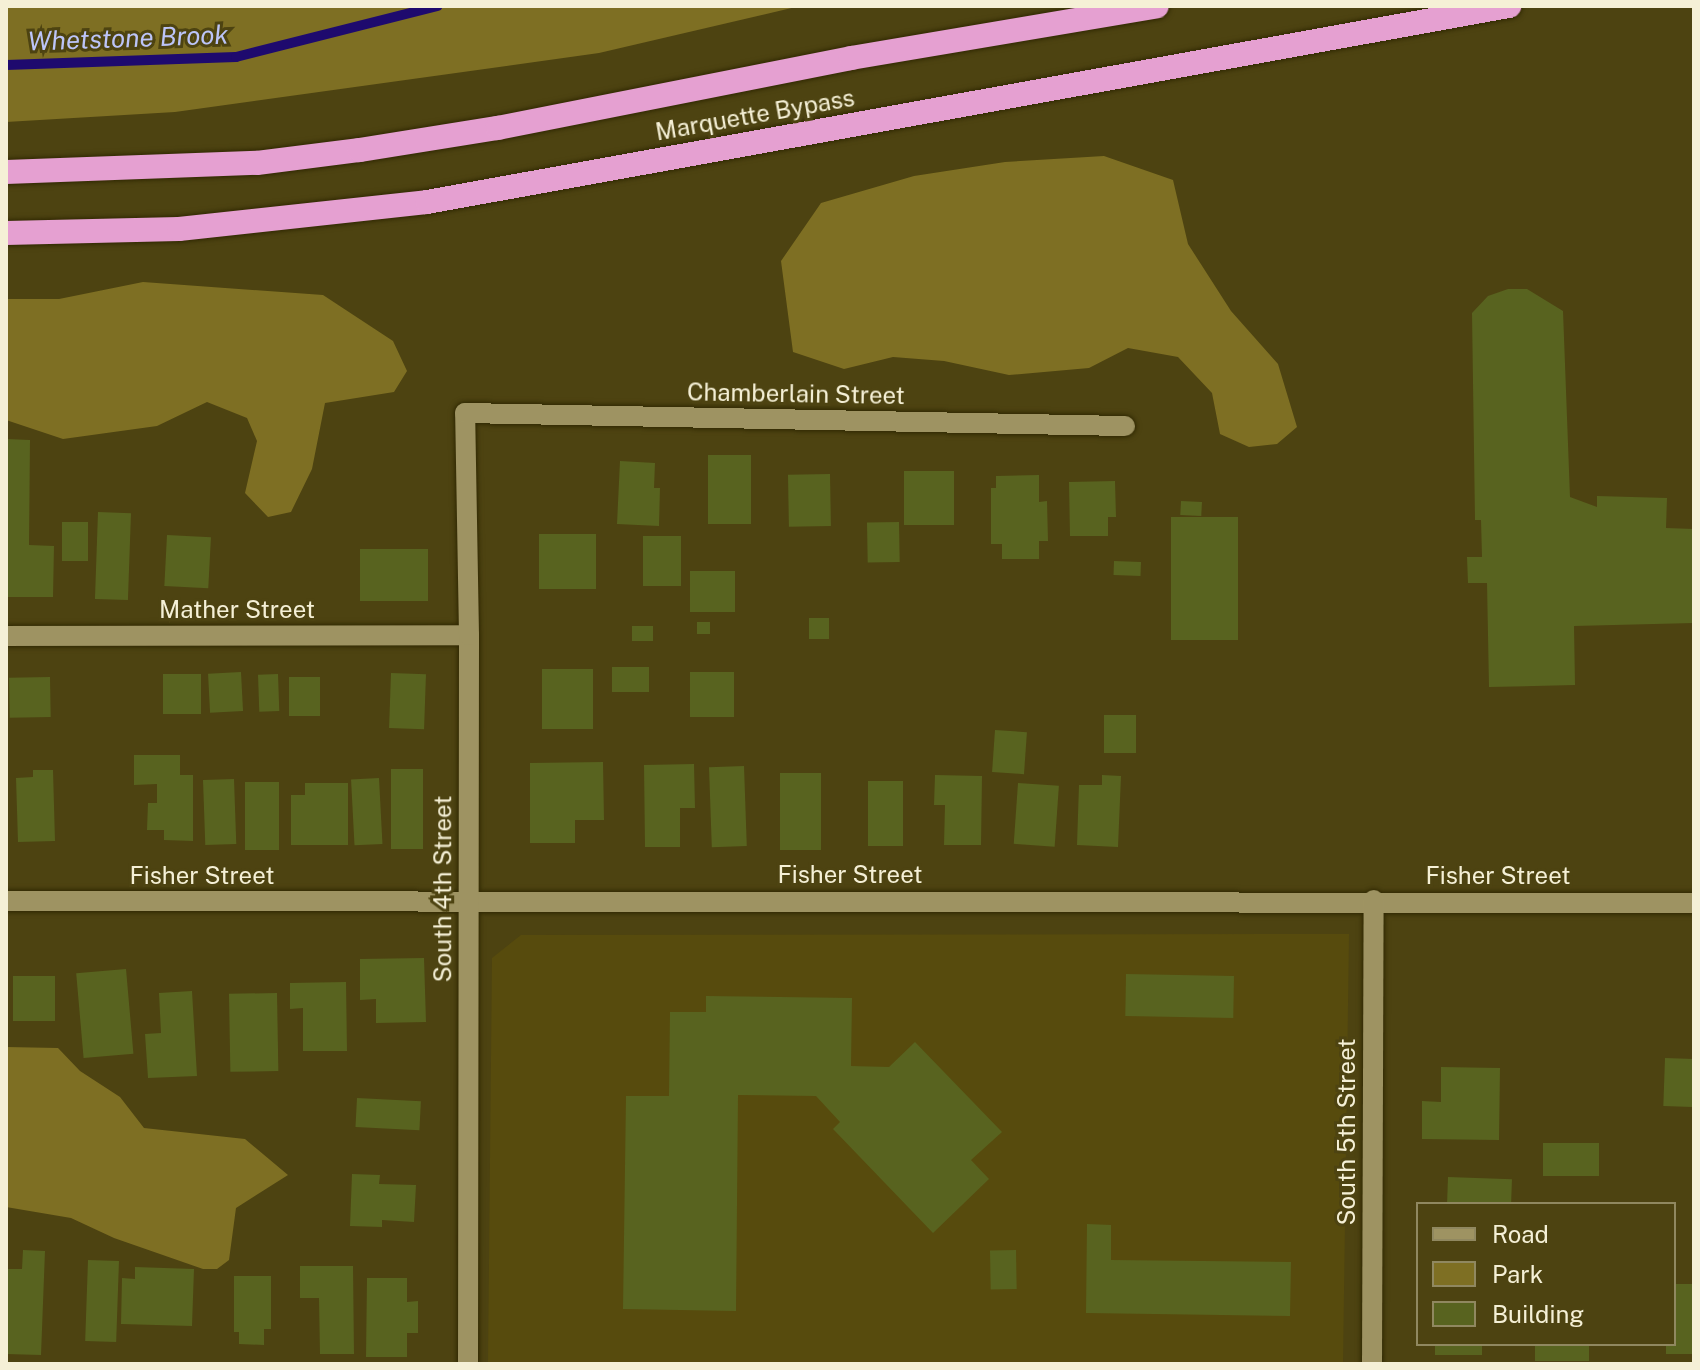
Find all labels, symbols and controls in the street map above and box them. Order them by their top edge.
water label: Whetstone Brook [27,19,229,57]
street label: Marquette Bypass [653,83,857,147]
street label: Chamberlain Street [687,378,905,410]
street label: Mather Street [159,596,315,624]
street label: South 4th Street [429,796,457,982]
street label: Fisher Street [777,861,923,889]
street label: Fisher Street [129,862,275,890]
street label: Fisher Street [1425,862,1571,890]
street label: South 5th Street [1333,1038,1361,1226]
legend [1416,1202,1676,1346]
text: Road [1492,1220,1549,1248]
text: Park [1492,1260,1543,1288]
text: Building [1492,1300,1584,1328]

